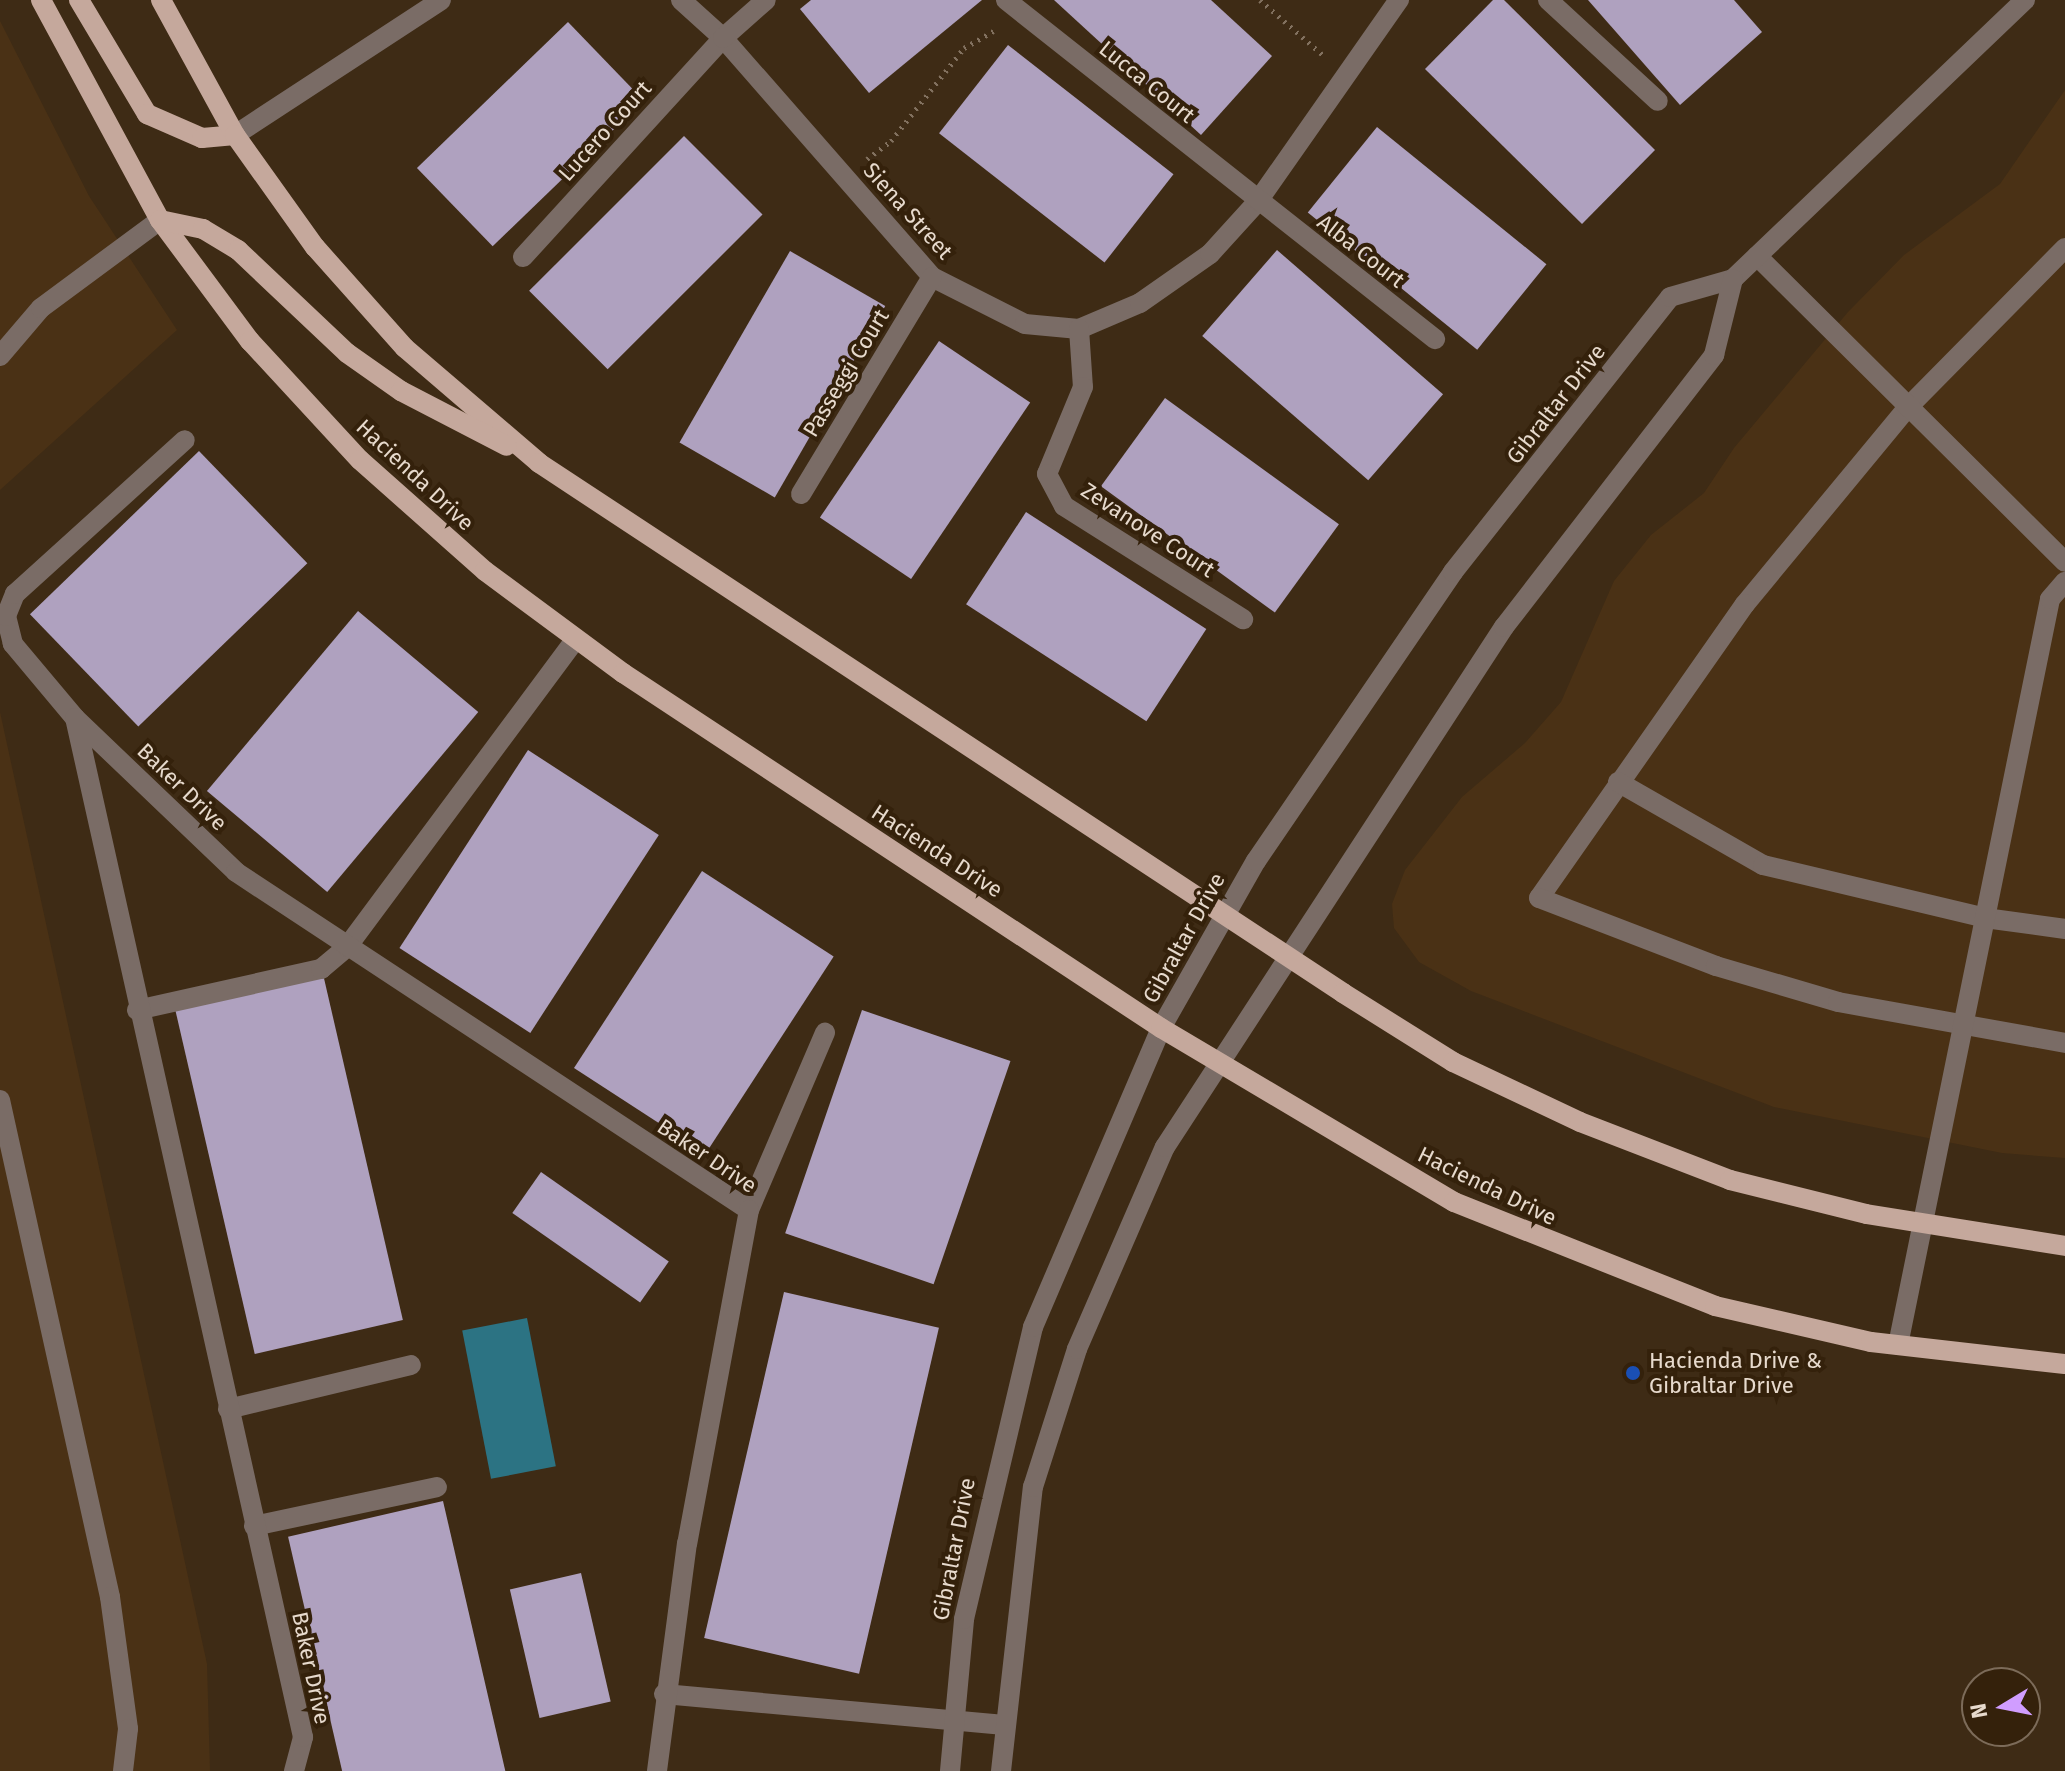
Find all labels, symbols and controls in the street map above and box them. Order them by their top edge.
street label: Lucca Court [1094,35,1200,129]
street label: Lucero Court [553,75,657,187]
street label: Siena Street [858,157,958,265]
street label: Alba Court [1312,209,1410,293]
street label: Passeggi Court [797,304,895,442]
street label: Gibraltar Drive [1501,339,1611,469]
street label: Hacienda Drive [351,414,479,536]
street label: Zevanove Court [1076,477,1220,583]
street label: Baker Drive [132,738,232,836]
street label: Hacienda Drive [866,799,1008,903]
street label: Gibraltar Drive [1137,868,1231,1008]
street label: Baker Drive [652,1113,762,1199]
street label: Hacienda Drive [1413,1141,1561,1231]
place label: Hacienda Drive & Gibraltar Drive [1649,1347,1822,1398]
marker: Hacienda Drive & Gibraltar Drive [1624,1364,1642,1382]
street label: Gibraltar Drive [927,1475,981,1623]
street label: Baker Drive [286,1609,336,1727]
north arrow [1961,1667,2041,1747]
text: N [1964,1701,1993,1720]

